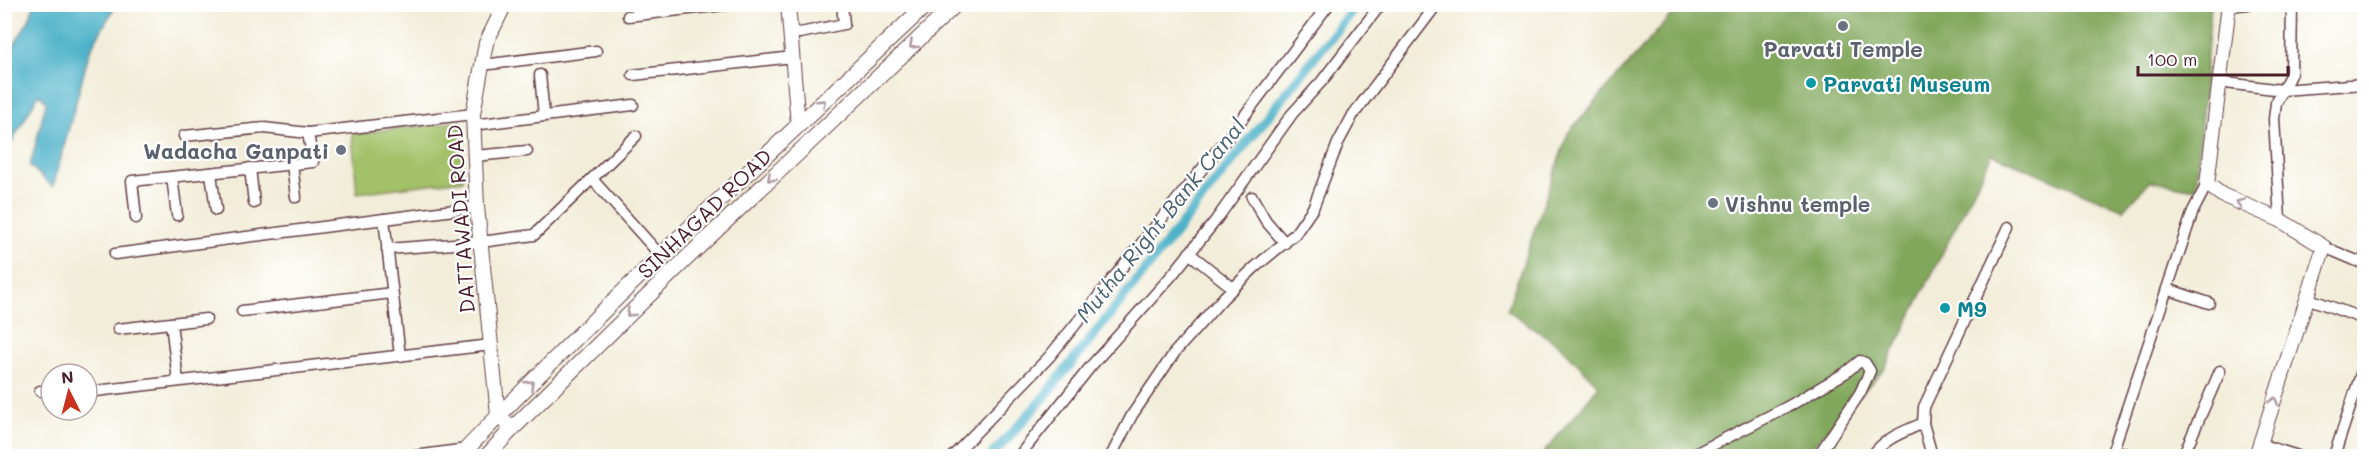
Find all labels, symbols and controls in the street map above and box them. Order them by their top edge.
marker: Parvati Temple [1836,19,1850,33]
place label: Parvati Temple [1763,35,1923,62]
one-way arrow [909,37,920,48]
scale bar [2138,39,2288,77]
text: 100 m [2147,47,2197,71]
place label: Parvati Museum [1823,70,1990,97]
marker: Parvati Museum [1804,76,1818,90]
one-way arrow [815,100,826,111]
water label: Mutha Right Bank Canal [1069,112,1252,328]
street label: DATTAWADI ROAD [440,124,480,314]
place label: Wadacha Ganpati [143,137,329,164]
street label: SINHAGAD ROAD [631,142,777,284]
marker: Wadacha Ganpati [334,143,348,157]
one-way arrow [767,171,778,182]
place label: Vishnu temple [1725,190,1870,217]
marker: Vishnu temple [1706,196,1720,210]
one-way arrow [2235,198,2246,210]
place label: M9 [1957,295,1987,322]
marker: M9 [1938,301,1952,315]
one-way arrow [627,306,637,317]
north arrow [39,362,99,422]
text: N [60,366,75,388]
one-way arrow [523,380,533,391]
one-way arrow [2266,396,2279,407]

